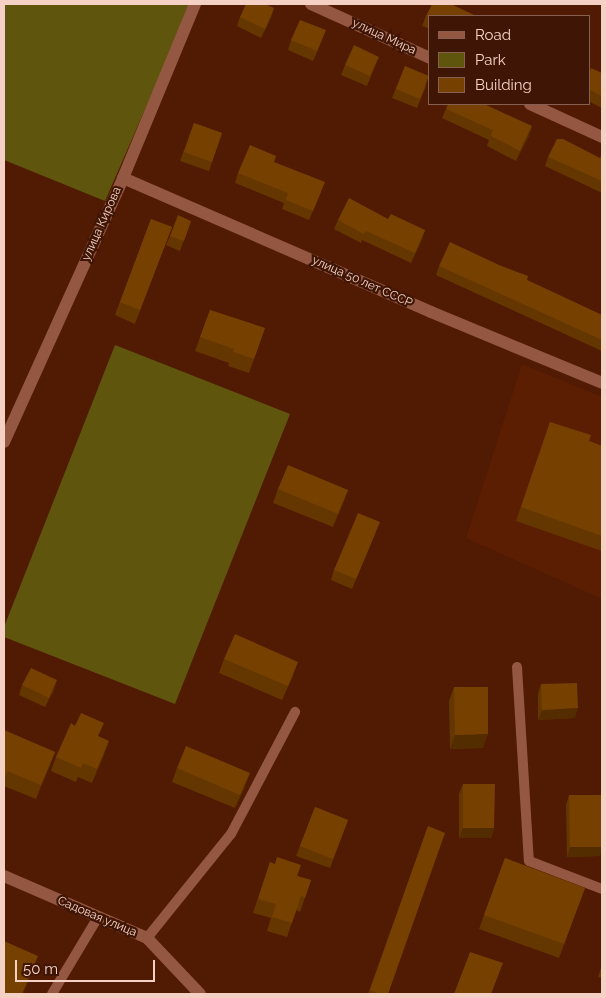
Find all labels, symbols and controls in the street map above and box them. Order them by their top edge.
legend [428,15,591,105]
street label: улица Мира [350,16,418,58]
text: Road [475,26,511,44]
text: Park [475,51,506,69]
text: Building [475,76,532,94]
street label: улица Кирова [79,185,125,263]
street label: улица 50 лет СССР [309,253,415,311]
street label: Садовая улица [55,894,139,940]
scale bar [18,950,158,982]
text: 50 m [23,960,58,978]

